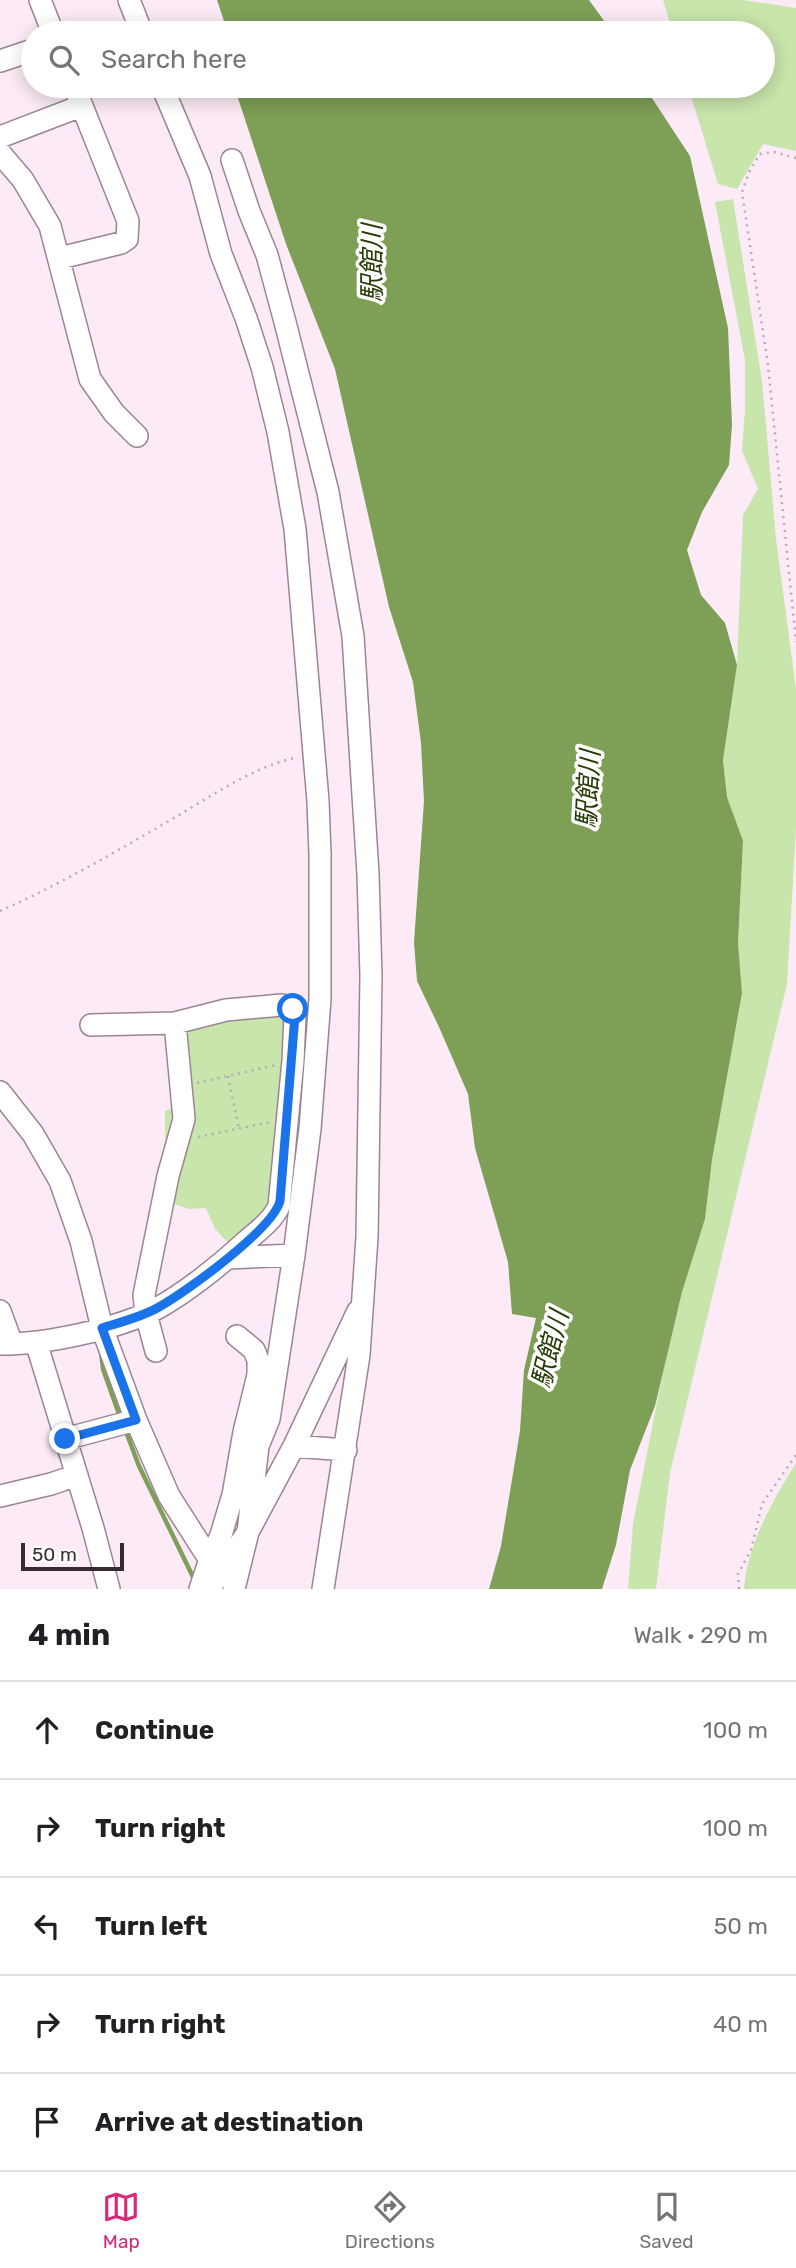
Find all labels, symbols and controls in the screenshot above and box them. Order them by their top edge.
search box [21,21,775,98]
icon: search [45,41,83,79]
text: Search here [101,44,247,75]
water label: 駅館川 [357,221,388,302]
water label: 駅館川 [571,746,606,829]
route start [277,993,308,1024]
water label: 駅館川 [526,1305,576,1391]
route end [49,1423,80,1454]
scale bar [21,1540,124,1572]
text: 50 m [32,1543,77,1566]
text: 4 min [28,1617,110,1653]
text: Walk · 290 m [633,1621,768,1649]
icon: ahead [28,1711,66,1749]
text: Continue [95,1715,214,1746]
text: 100 m [703,1716,768,1744]
icon: right [28,1809,66,1847]
text: Turn right [95,1813,225,1844]
text: 100 m [703,1814,768,1842]
icon: left [28,1907,66,1945]
text: Turn left [95,1911,207,1942]
text: 50 m [714,1912,768,1940]
icon: right [28,2005,66,2043]
text: Turn right [95,2009,225,2040]
text: 40 m [713,2010,768,2038]
icon: arrive [28,2103,66,2141]
text: Arrive at destination [95,2107,363,2138]
tab: Map [102,2188,140,2253]
tab: Directions [345,2188,435,2253]
tab: Saved [639,2188,694,2253]

